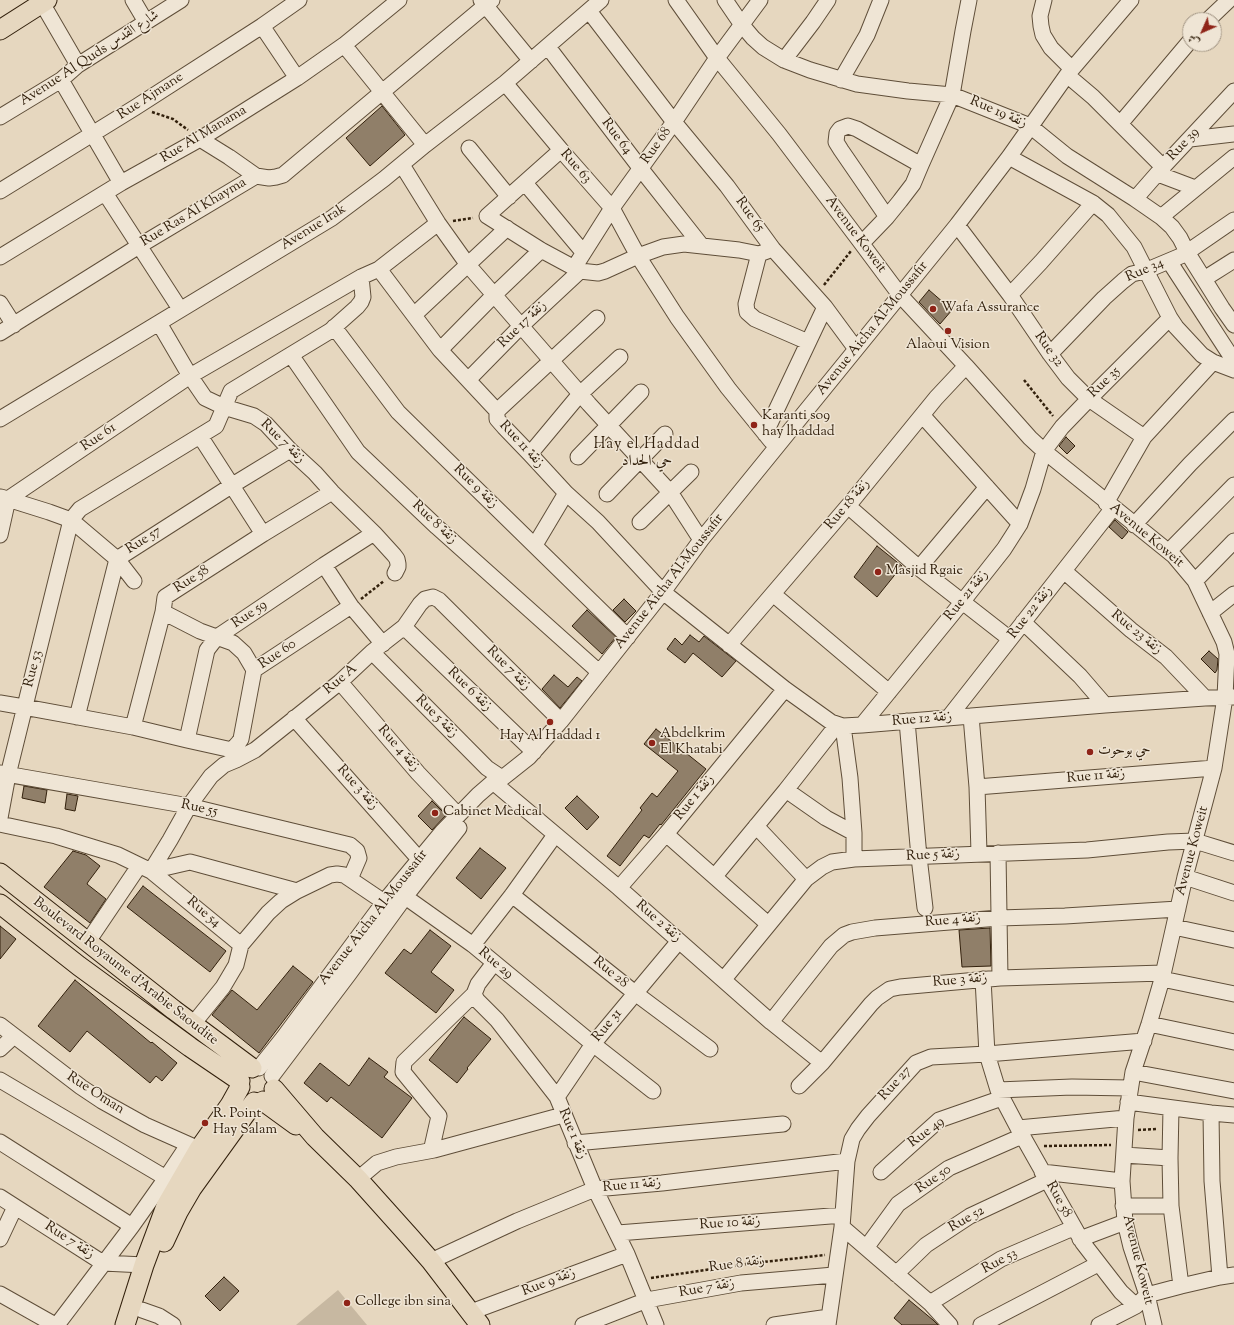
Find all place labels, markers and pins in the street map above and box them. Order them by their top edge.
place label: Wafa Assurance [941,301,1040,317]
marker: Wafa Assurance [928,304,938,314]
marker: Alaoui Vision [943,326,953,336]
place label: Alaoui Vision [906,338,990,354]
place label: Karanti so9 hay lhaddad [762,409,835,442]
marker: Karanti so9 hay lhaddad [749,420,759,430]
place label: Masjid Rgaie [886,564,963,580]
marker: Masjid Rgaie [873,567,883,577]
marker: Hay Al Haddad 1 [545,717,555,727]
place label: Abdelkrim El Khatabi [660,727,725,760]
place label: Hay Al Haddad 1 [500,729,600,745]
marker: Abdelkrim El Khatabi [647,738,657,748]
place label: حي بوحوت [1098,744,1151,760]
marker: حي بوحوت [1085,747,1095,757]
place label: Cabinet Medical [443,805,542,821]
marker: Cabinet Medical [430,808,440,818]
place label: R. Point Hay Salam [213,1107,277,1140]
marker: R. Point Hay Salam [200,1118,210,1128]
place label: College ibn sina [355,1295,451,1311]
marker: College ibn sina [342,1298,352,1308]

